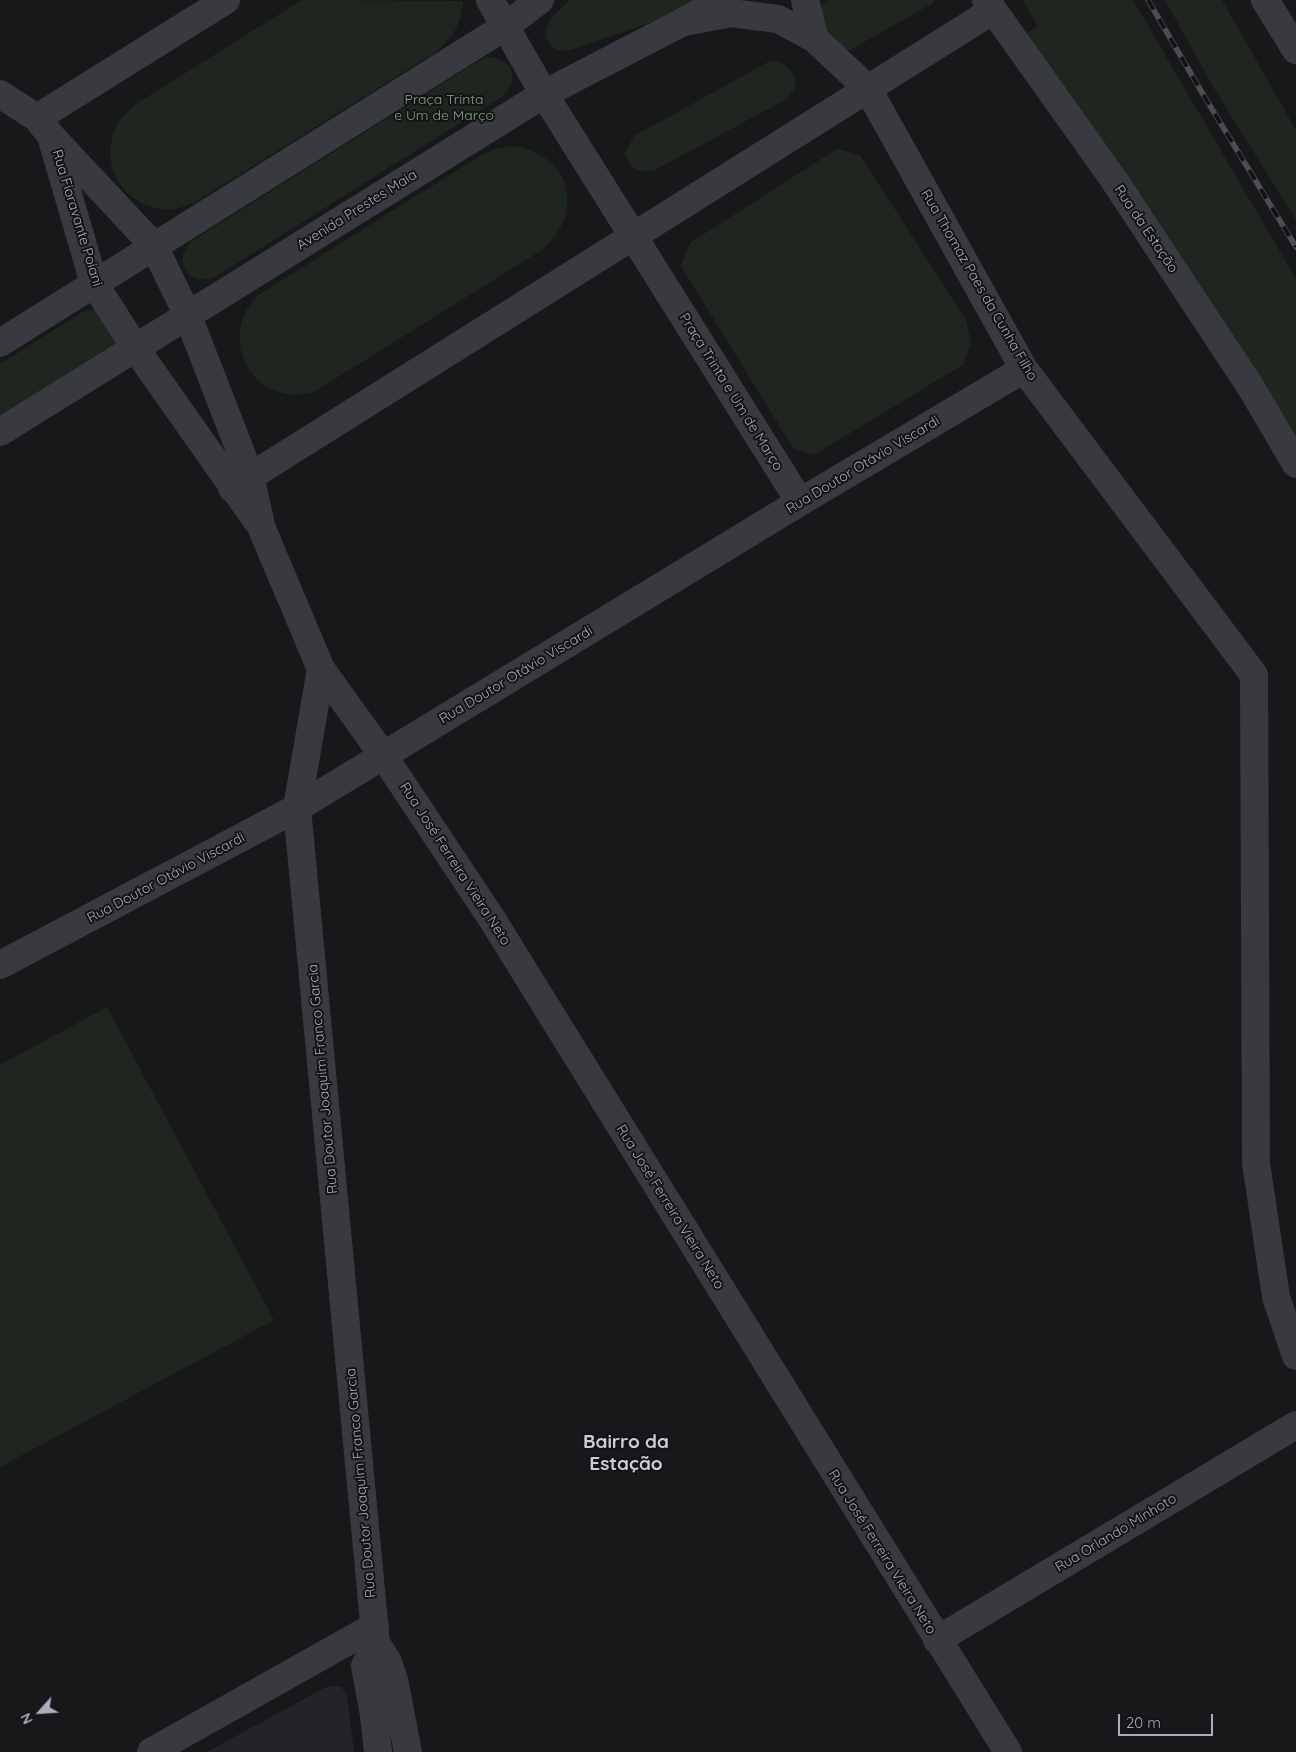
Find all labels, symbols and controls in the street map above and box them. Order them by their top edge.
park label: Praça Trinta e Um de Março [394,92,494,124]
street label: Rua Fioravante Poiani [48,148,106,288]
street label: Avenida Prestes Maia [294,166,420,254]
street label: Rua da Estação [1110,182,1182,276]
street label: Rua Thomaz Paes da Cunha Filho [917,186,1041,384]
street label: Praça Trinta e Um de Março [676,310,786,474]
street label: Rua Doutor Otávio Viscardi [783,412,943,518]
street label: Rua Doutor Otávio Viscardi [436,622,596,728]
street label: Rua José Ferreira Vieira Neto [396,779,514,949]
street label: Rua Doutor Otávio Viscardi [84,829,248,927]
street label: Rua Doutor Joaquim Franco Garcia [305,963,341,1195]
street label: Rua José Ferreira Vieira Neto [612,1122,728,1292]
street label: Rua Doutor Joaquim Franco Garcia [343,1367,379,1599]
district label: Bairro da Estação [583,1431,669,1475]
street label: Rua José Ferreira Vieira Neto [824,1467,940,1637]
street label: Rua Orlando Minhoto [1052,1490,1180,1576]
north arrow [15,1687,65,1737]
scale bar [1121,1704,1216,1736]
text: N [16,1710,37,1727]
text: 20 m [1126,1713,1161,1732]

